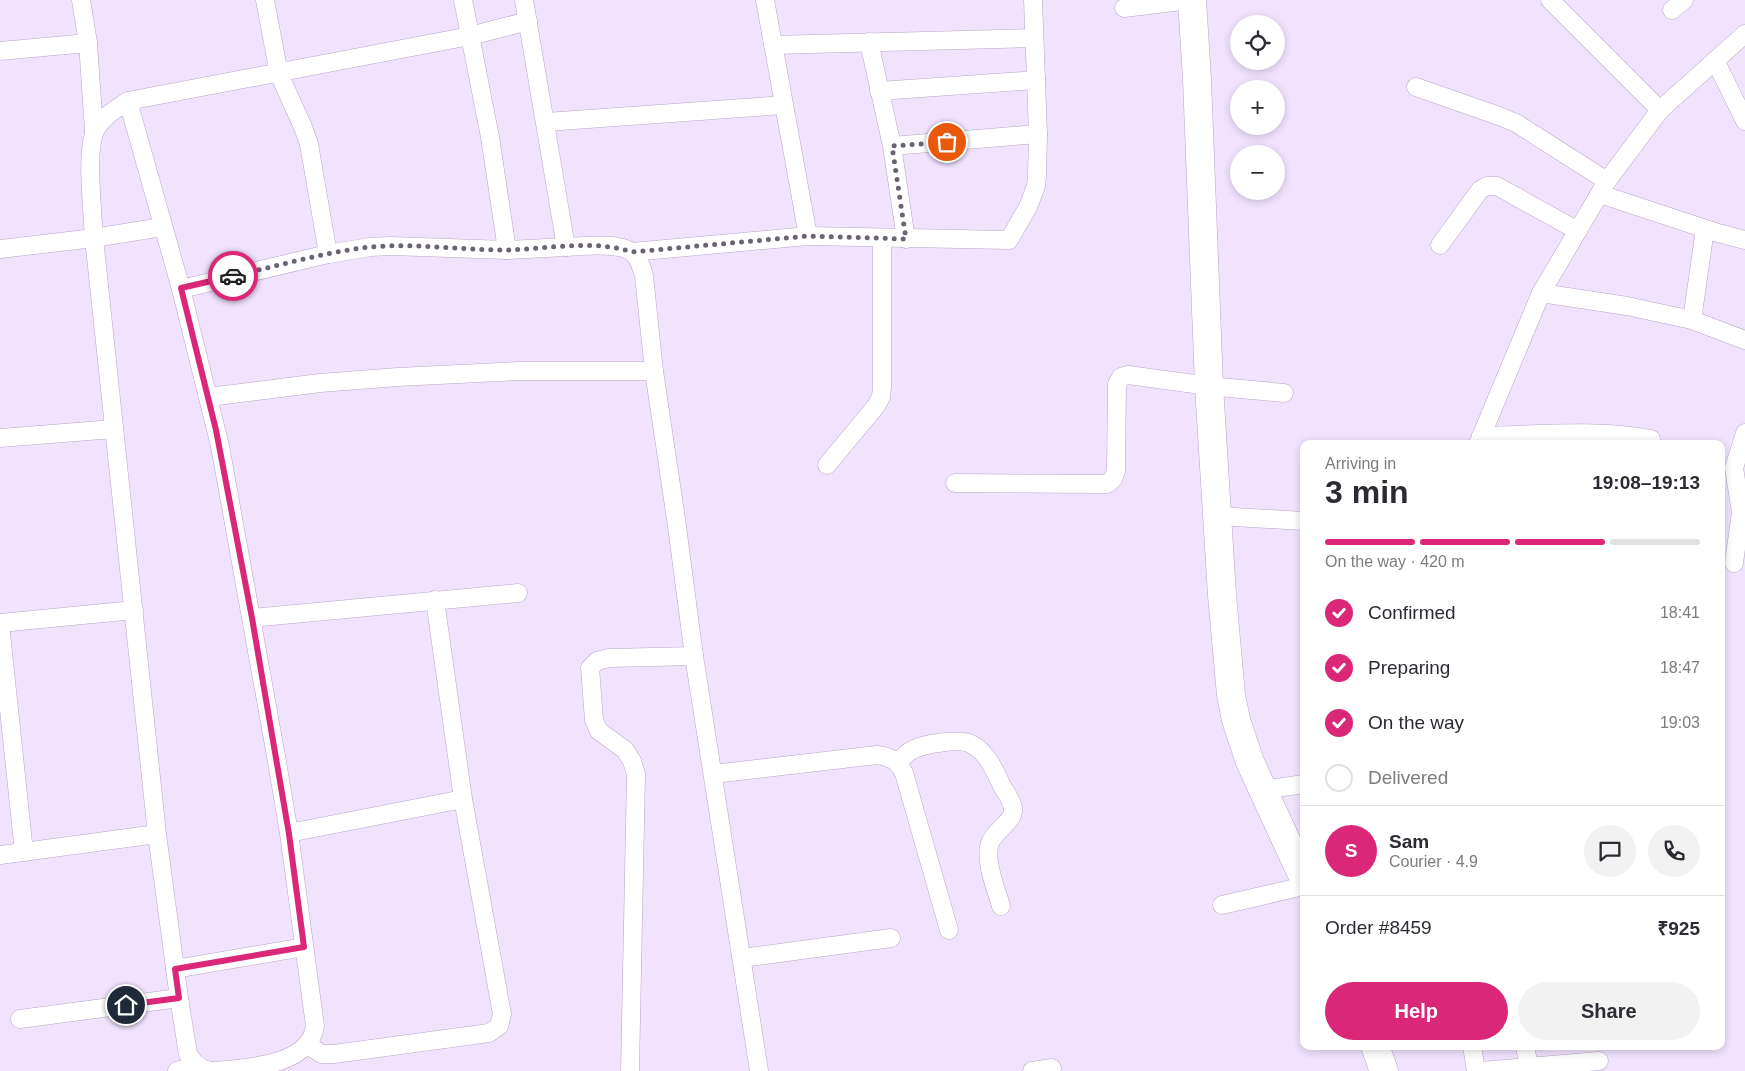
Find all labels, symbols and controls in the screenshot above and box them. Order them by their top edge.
map controls [1230,15,1285,200]
button: locate [1230,15,1285,70]
button: + [1230,80,1285,135]
pin [926,121,968,163]
icon: bag [933,128,961,156]
button: − [1230,145,1285,200]
courier [208,251,258,301]
icon: car [219,262,247,290]
text: Arriving in [1325,455,1396,472]
text: 19:08–19:13 [1592,472,1700,493]
text: 3 min [1325,474,1409,510]
text: On the way · 420 m [1325,553,1465,570]
icon: check [1325,599,1353,627]
text: Confirmed [1368,602,1456,623]
text: 18:41 [1660,604,1700,621]
icon: check [1325,654,1353,682]
text: Preparing [1368,657,1450,678]
text: 18:47 [1660,659,1700,676]
icon: check [1325,709,1353,737]
text: On the way [1368,712,1464,733]
text: 19:03 [1660,714,1700,731]
text: Delivered [1368,767,1448,788]
button: chat [1584,825,1636,877]
button: phone [1648,825,1700,877]
text: Sam [1389,831,1429,852]
text: S [1345,840,1357,861]
text: Courier · 4.9 [1389,853,1478,870]
text: Order #8459 [1325,917,1432,938]
text: ₹925 [1657,918,1700,939]
button: Help [1325,982,1508,1040]
button: Share [1518,982,1700,1040]
pin [105,984,147,1026]
icon: home [112,991,140,1019]

